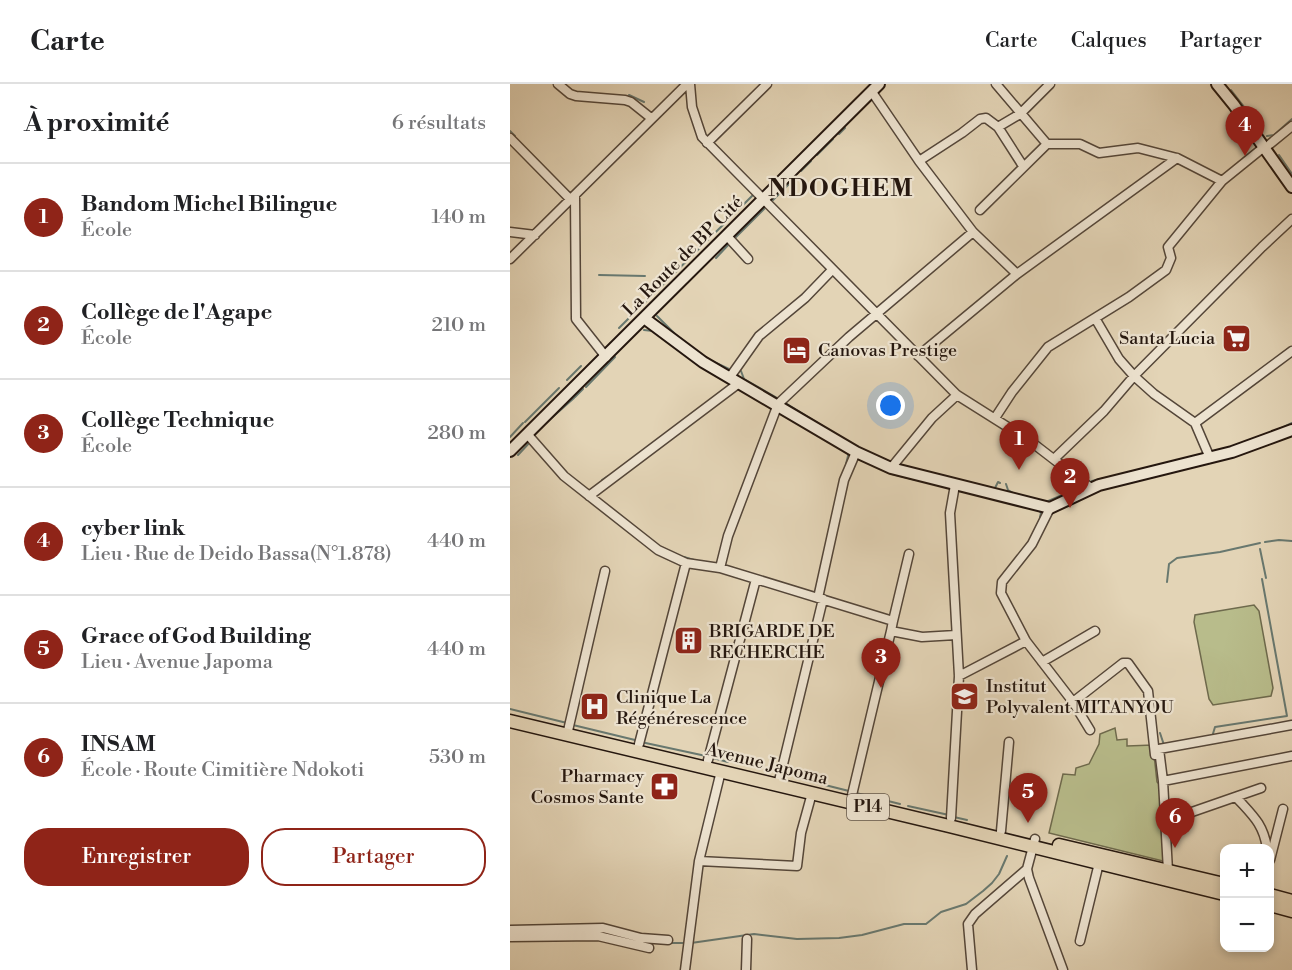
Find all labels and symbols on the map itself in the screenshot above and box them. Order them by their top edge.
pin: 4 [1226,106,1264,156]
district label: NDOGHEM [768,174,914,204]
street label: La Route de BP Cité [618,191,748,321]
supermarket icon: Santa Lucia [1220,322,1252,354]
place label: Santa Lucia [1119,327,1216,350]
hotel icon: Canovas Prestige [781,334,813,366]
place label: Canovas Prestige [818,339,957,362]
your location [876,391,905,420]
pin: 1 [1000,420,1038,470]
pin: 2 [1050,458,1090,508]
place label: BRIGARDE DE RECHERCHE [708,620,835,664]
building icon: BRIGARDE DE RECHERCHE [672,625,704,657]
pin: 3 [862,638,901,688]
place label: Institut Polyvalent MITANYOU [986,675,1174,719]
school or university icon: Institut Polyvalent MITANYOU [949,680,981,712]
place label: Clinique La Régénérescence [616,686,747,730]
hospital icon: Clinique La Régénérescence [579,691,611,723]
street label: Avenue Japoma [703,737,831,791]
place label: Pharmacy Cosmos Sante [531,765,644,809]
pharmacy icon: Pharmacy Cosmos Sante [649,770,681,802]
pin: 5 [1008,774,1048,823]
road number: P14 [847,794,889,820]
pin: 6 [1156,798,1194,848]

